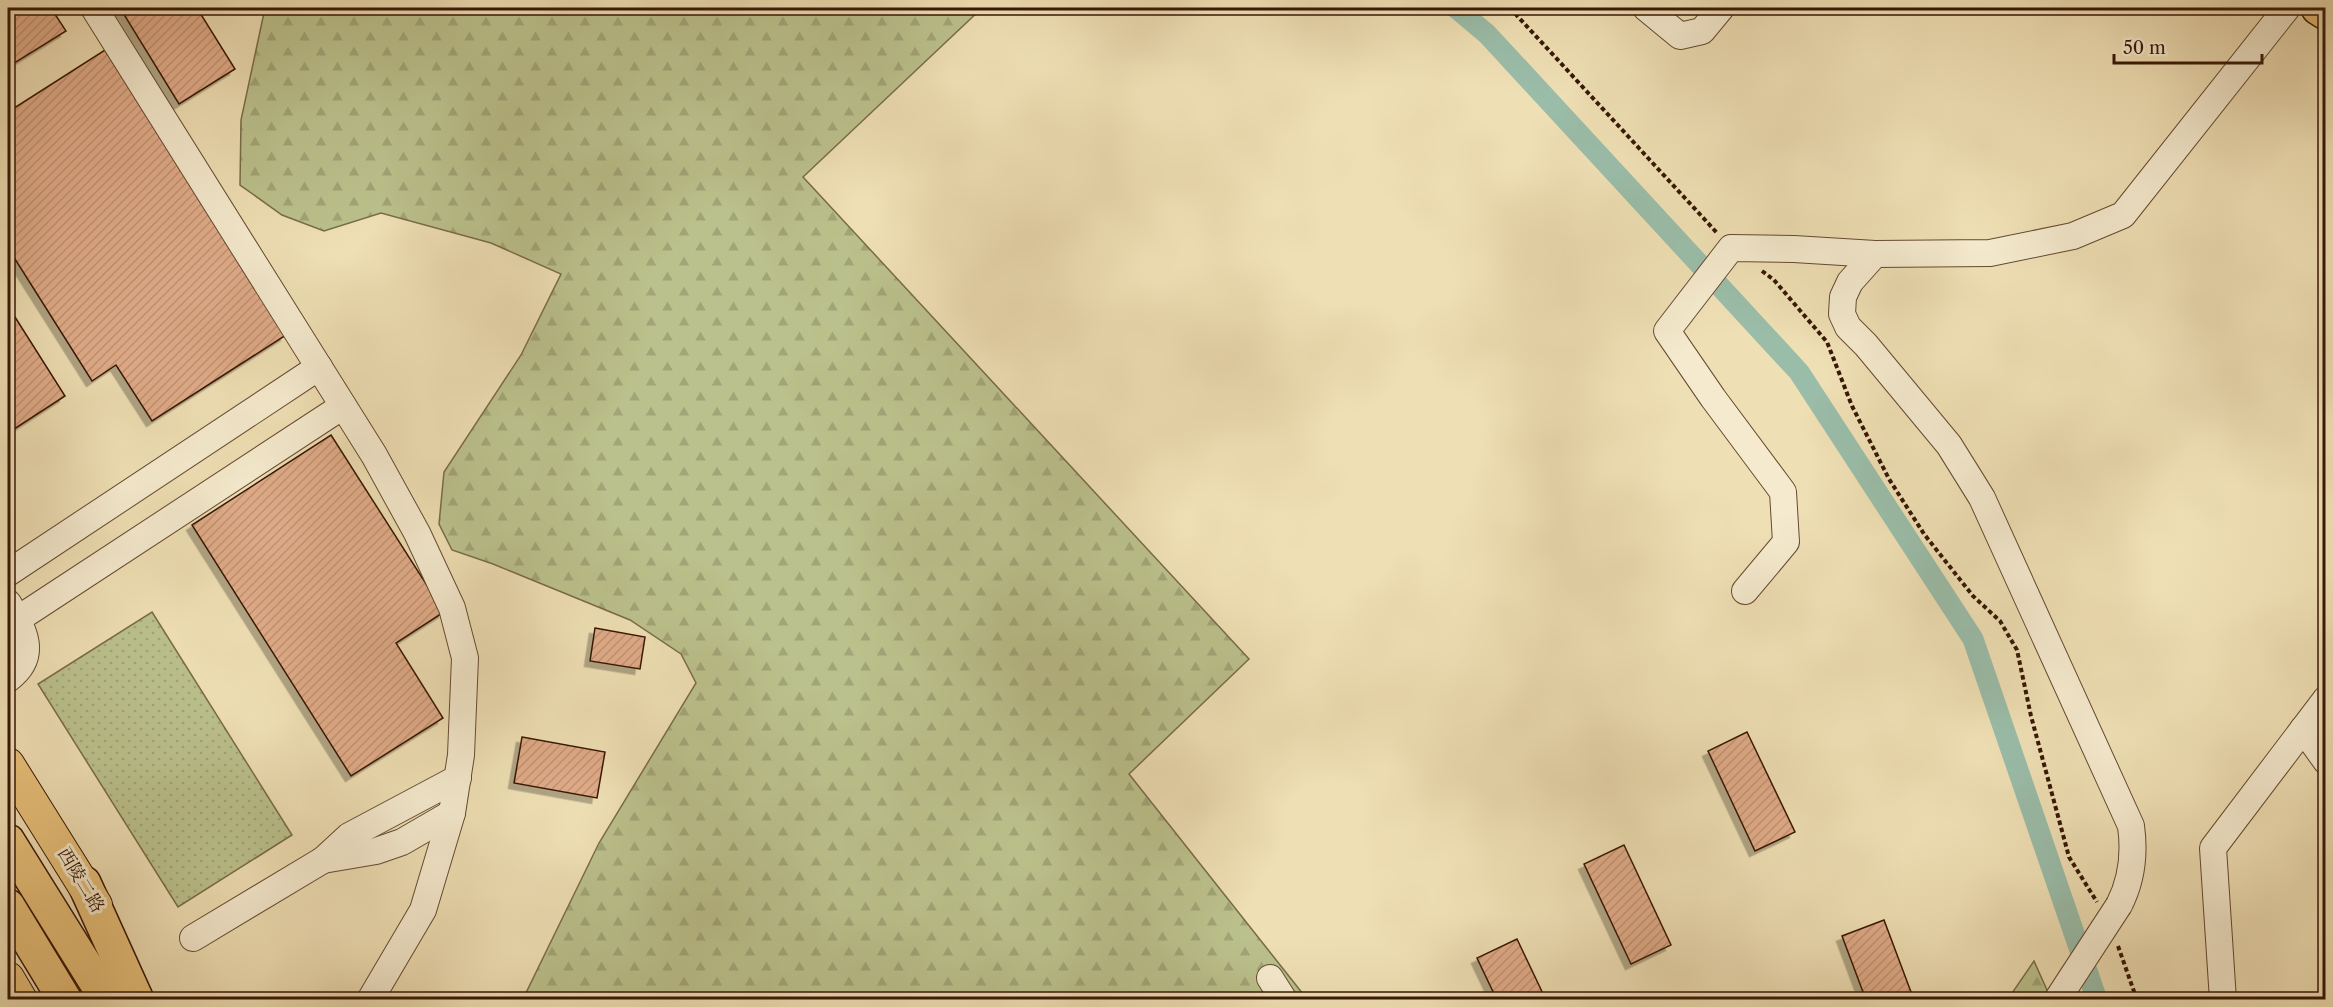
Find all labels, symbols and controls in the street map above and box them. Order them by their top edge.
scale bar [2114,27,2262,65]
text: 50 m [2123,37,2166,59]
street label: 西陵二路 [53,843,109,917]

